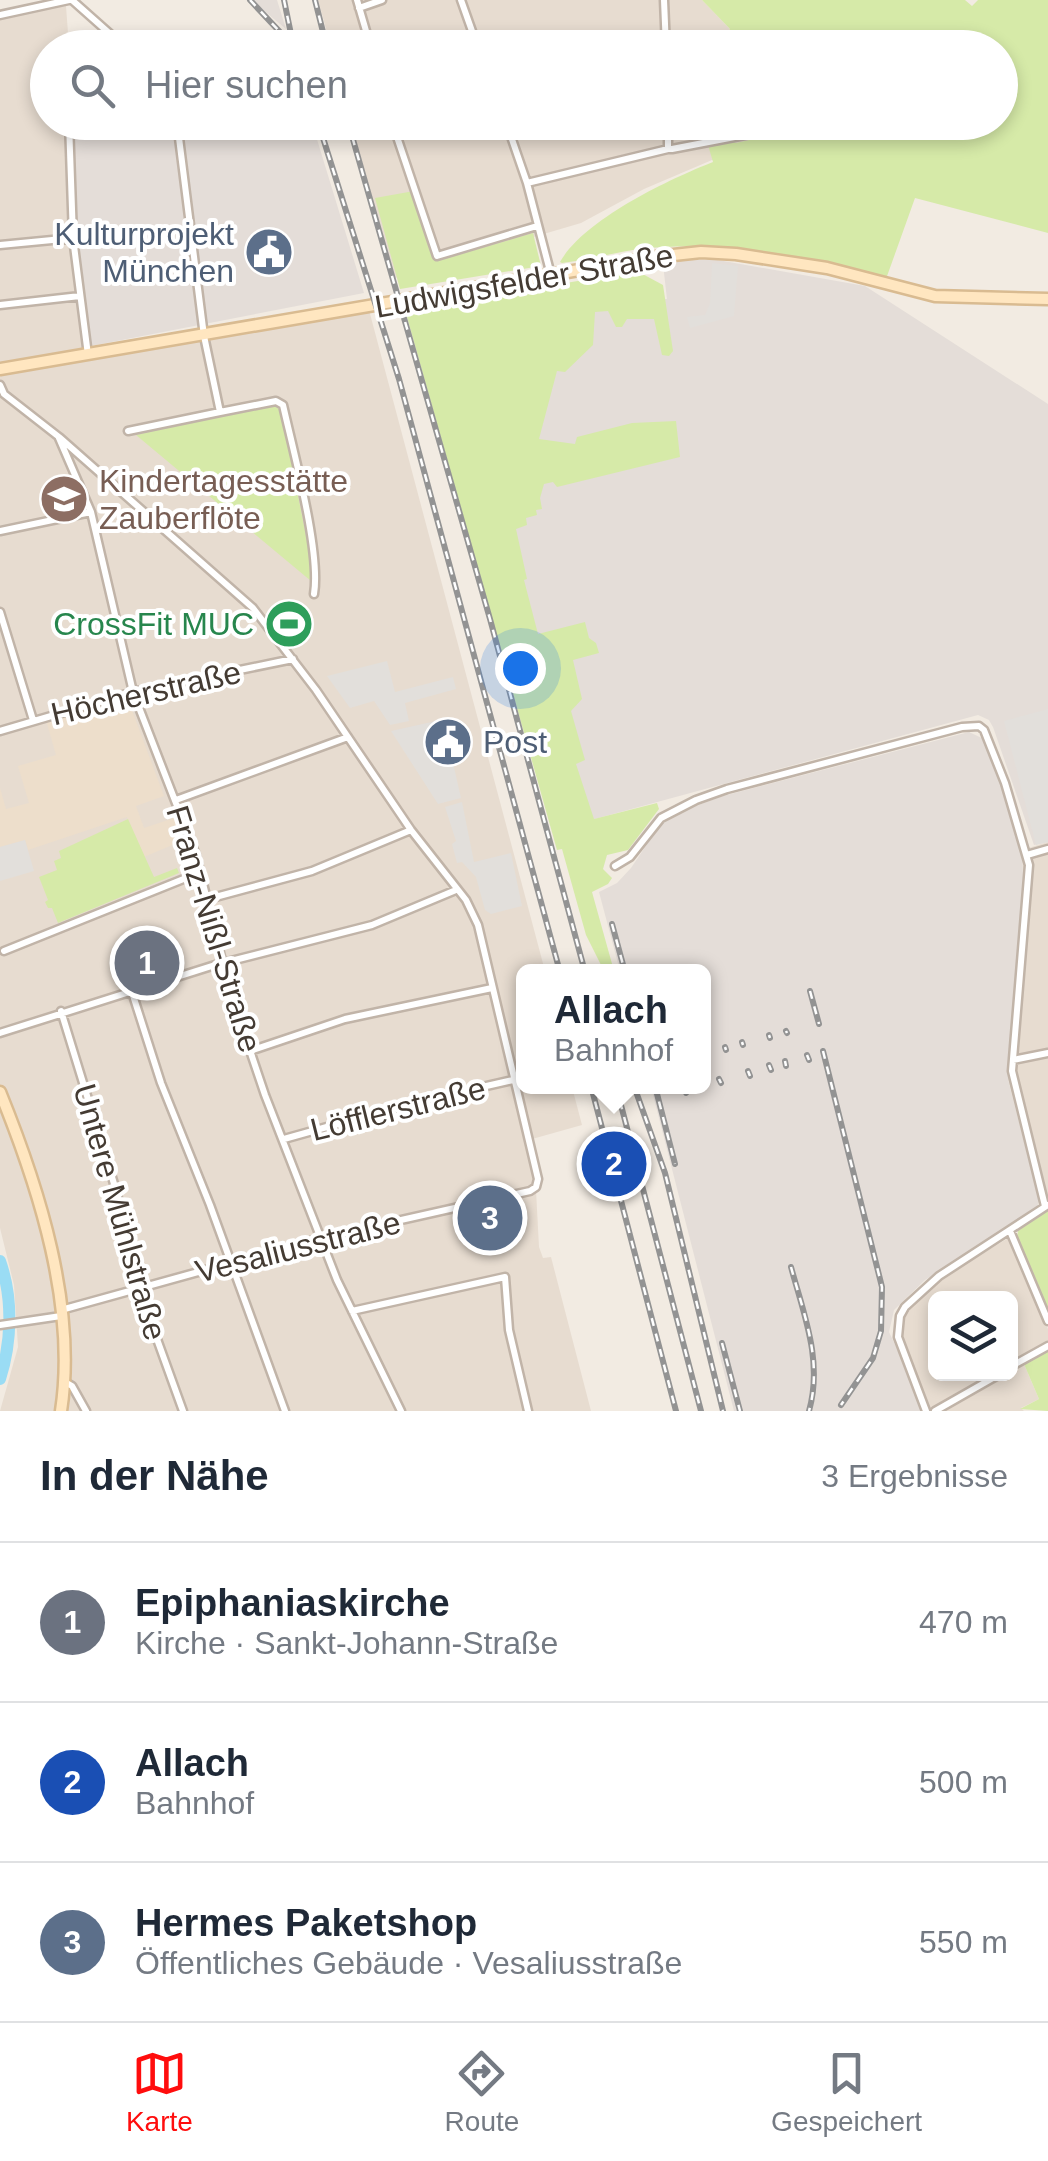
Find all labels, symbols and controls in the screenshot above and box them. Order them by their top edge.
search box [30,30,1018,140]
icon: search [65,58,120,113]
text: Hier suchen [145,64,348,106]
place label: Kulturprojekt München [54,216,234,289]
public building icon: Kulturprojekt München [243,226,295,278]
street label: Ludwigsfelder Straße [372,237,676,325]
place label: Kindertagesstätte Zauberflöte [99,463,348,536]
school or university icon: Kindertagesstätte Zauberflöte [38,473,90,525]
sports icon: CrossFit MUC [263,598,315,650]
place label: CrossFit MUC [53,606,254,642]
your location [495,643,546,694]
street label: Höcherstraße [48,654,244,732]
public building icon: Post [422,716,474,768]
place label: Post [483,724,547,760]
street label: Franz-Nißl-Straße [159,801,269,1057]
pin: 1 [114,926,180,1000]
popup [516,964,711,1094]
text: Allach [554,989,668,1031]
text: Bahnhof [554,1032,673,1068]
street label: Löfflerstraße [307,1070,489,1148]
street label: Untere Mühlstraße [66,1080,174,1344]
pin: 2 [582,1126,646,1202]
pin: 3 [458,1180,522,1256]
street label: Vesaliusstraße [192,1204,404,1290]
map controls [928,1291,1018,1381]
button: layers [928,1291,1018,1381]
text: In der Nähe [40,1452,269,1499]
text: 3 Ergebnisse [821,1458,1008,1494]
text: Epiphaniaskirche [135,1582,450,1624]
text: 1 [64,1604,81,1640]
text: 470 m [919,1604,1008,1640]
text: Kirche · Sankt-Johann-Straße [135,1625,558,1661]
text: Allach [135,1742,249,1784]
text: 2 [64,1764,81,1800]
text: 500 m [919,1764,1008,1800]
text: Bahnhof [135,1785,254,1821]
text: Hermes Paketshop [135,1902,477,1944]
text: 3 [64,1924,81,1960]
text: 550 m [919,1924,1008,1960]
text: Öffentliches Gebäude · Vesaliusstraße [135,1945,682,1981]
tab: Karte [126,2046,193,2138]
tab: Route [445,2046,519,2138]
tab: Gespeichert [771,2046,922,2138]

